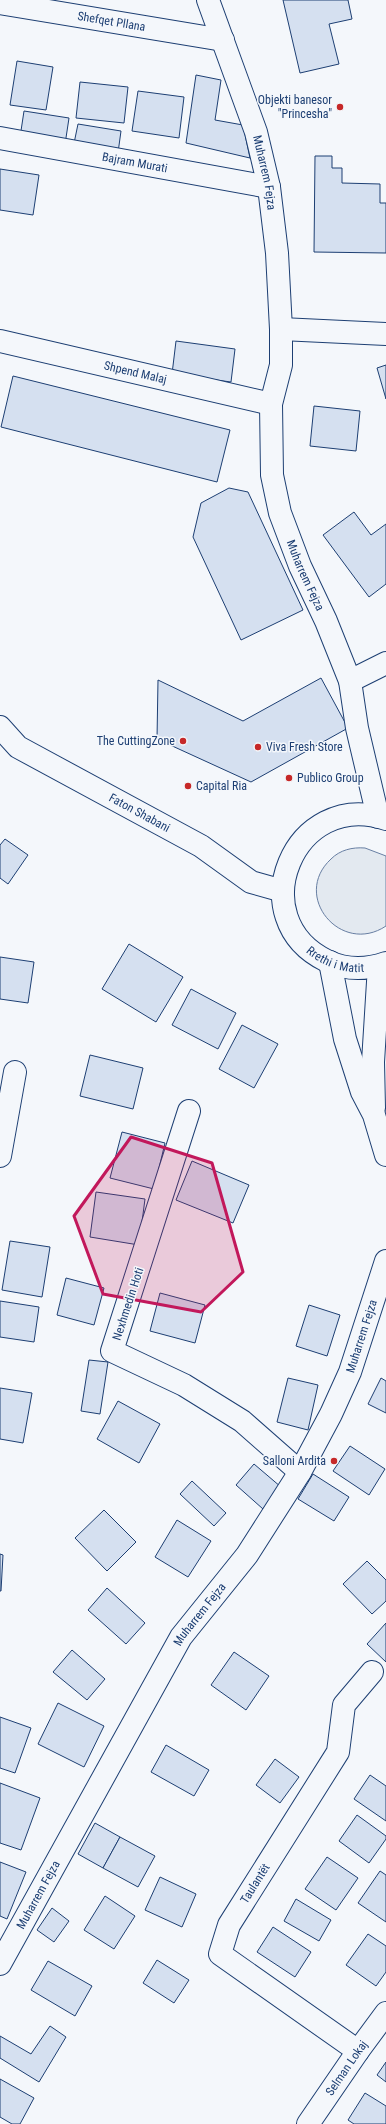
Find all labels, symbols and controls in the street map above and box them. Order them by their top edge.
street label: Shefqet Pllana [76,9,147,34]
place label: Objekti banesor "Princesha" [258,93,332,121]
marker: Objekti banesor "Princesha" [335,102,345,112]
street label: Muharrem Fejza [250,134,279,211]
street label: Bajram Murati [101,150,169,175]
street label: Shpend Malaj [103,358,168,387]
street label: Muharrem Fejza [284,538,327,613]
place label: The CuttingZone [97,734,175,748]
marker: The CuttingZone [178,736,188,746]
place label: Viva Fresh Store [266,740,343,754]
marker: Viva Fresh Store [253,742,263,752]
place label: Publico Group [297,771,364,785]
marker: Publico Group [284,773,294,783]
place label: Capital Ria [196,779,247,793]
marker: Capital Ria [183,781,193,791]
street label: Faton Shabani [106,791,172,835]
street label: Rrethi i Matit [304,943,365,975]
street label: Nexhmedin Hoti [110,1266,146,1342]
street label: Muharrem Fejza [343,1298,380,1375]
place label: Salloni Ardita [263,1454,326,1468]
marker: Salloni Ardita [329,1456,339,1466]
street label: Muharrem Fejza [171,1580,229,1648]
street label: Muharrem Fejza [14,1858,63,1932]
street label: Taulantët [237,1861,273,1906]
street label: Selman Lokaj [323,2038,370,2098]

